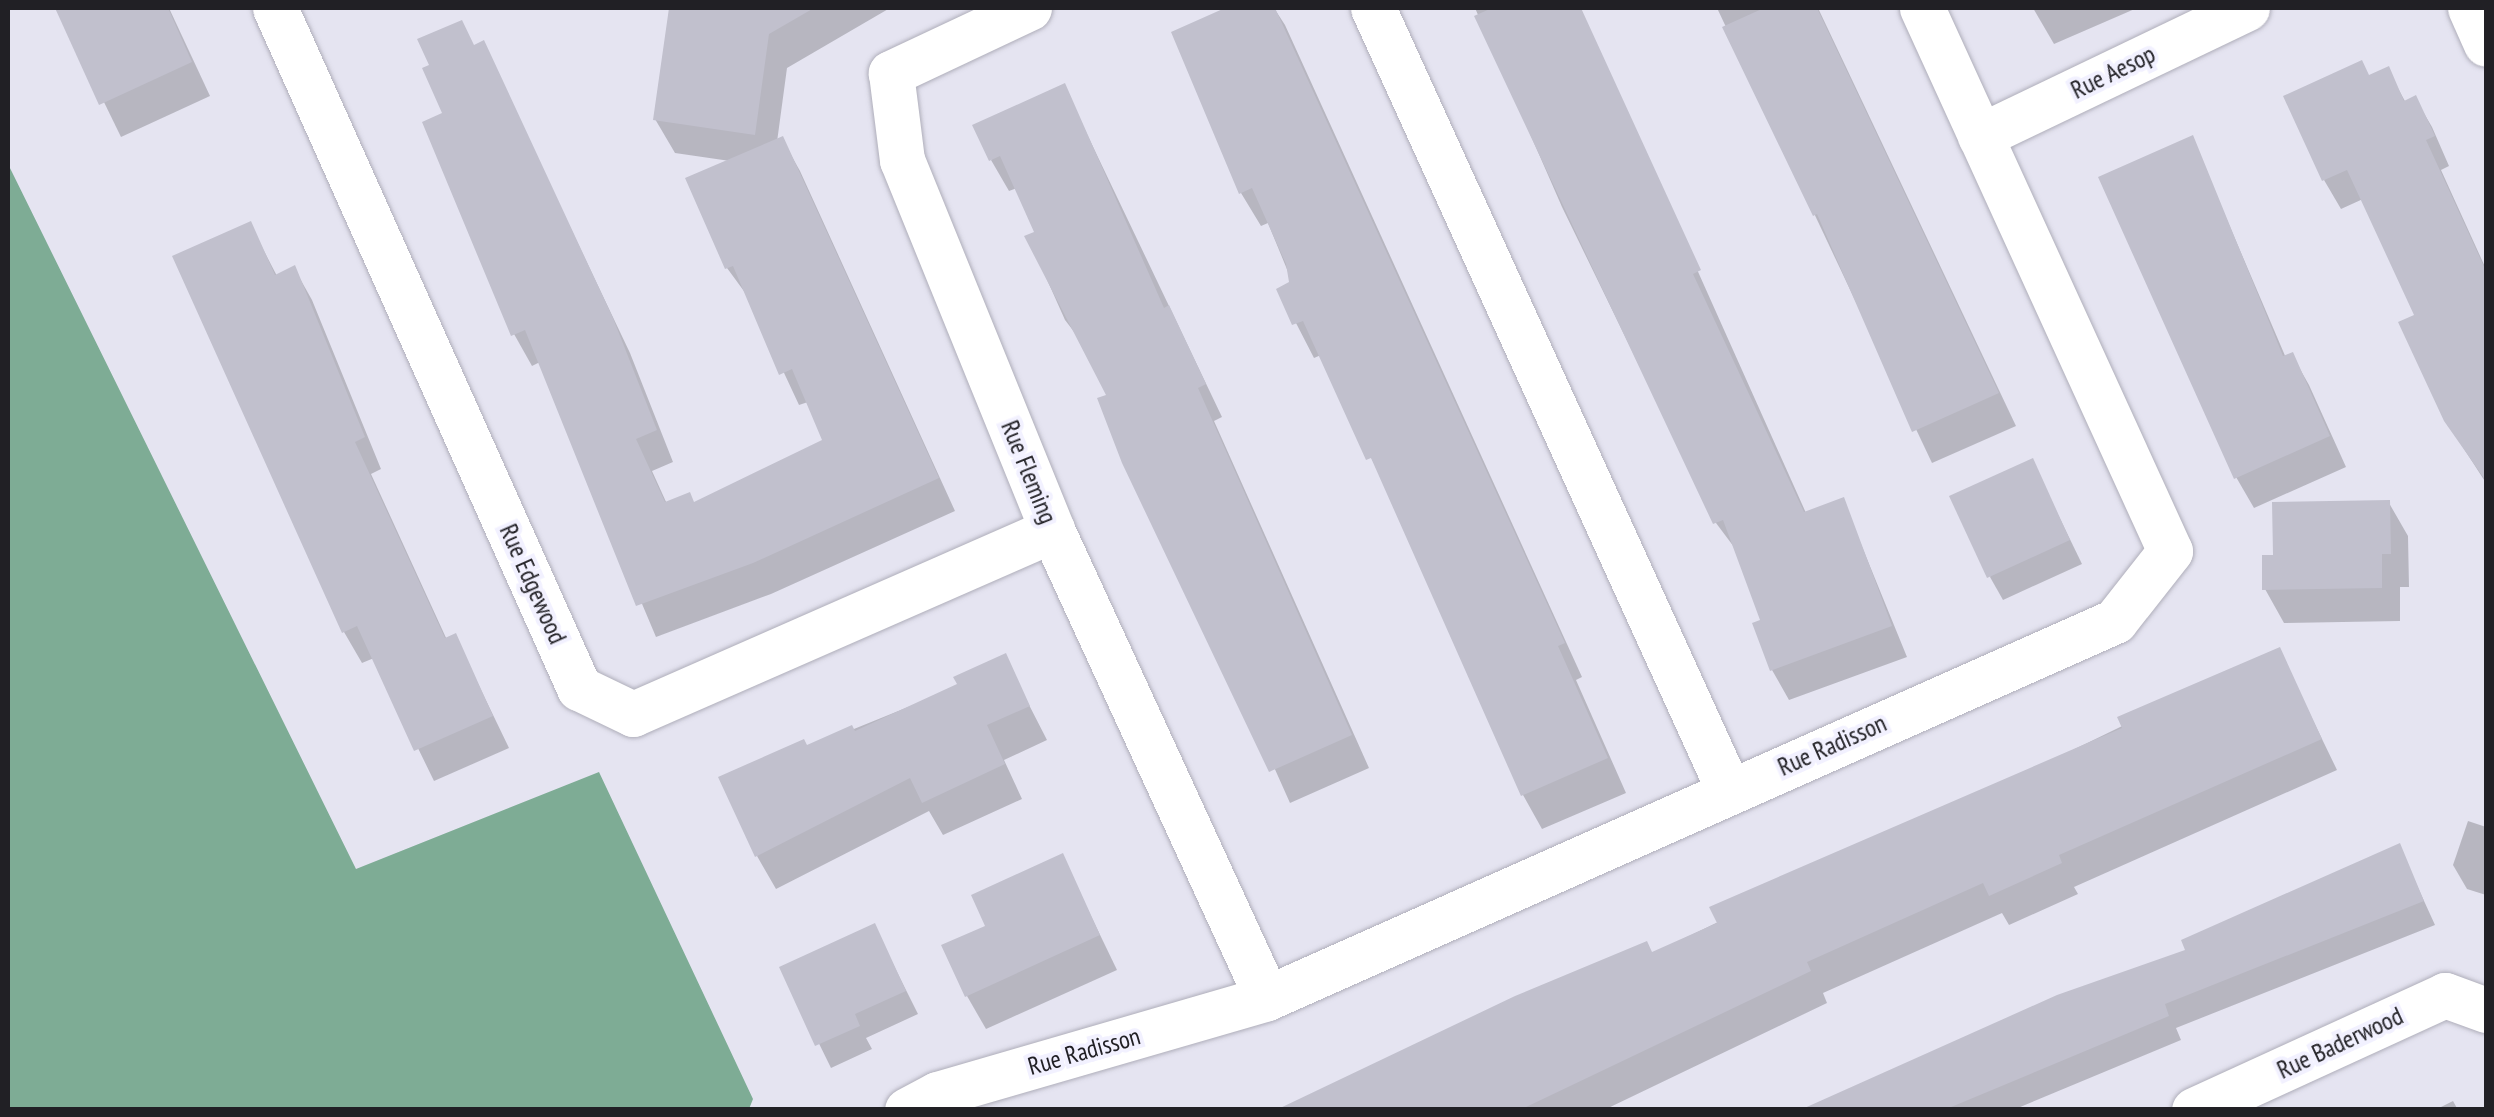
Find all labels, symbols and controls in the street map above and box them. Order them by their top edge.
street label: Rue Aesop [2066,39,2160,105]
street label: Rue Fleming [995,416,1063,528]
street label: Rue Edgewood [493,519,573,649]
street label: Rue Radisson [1773,708,1891,782]
street label: Rue Baderwood [2272,1001,2408,1085]
street label: Rue Radisson [1024,1021,1144,1081]

